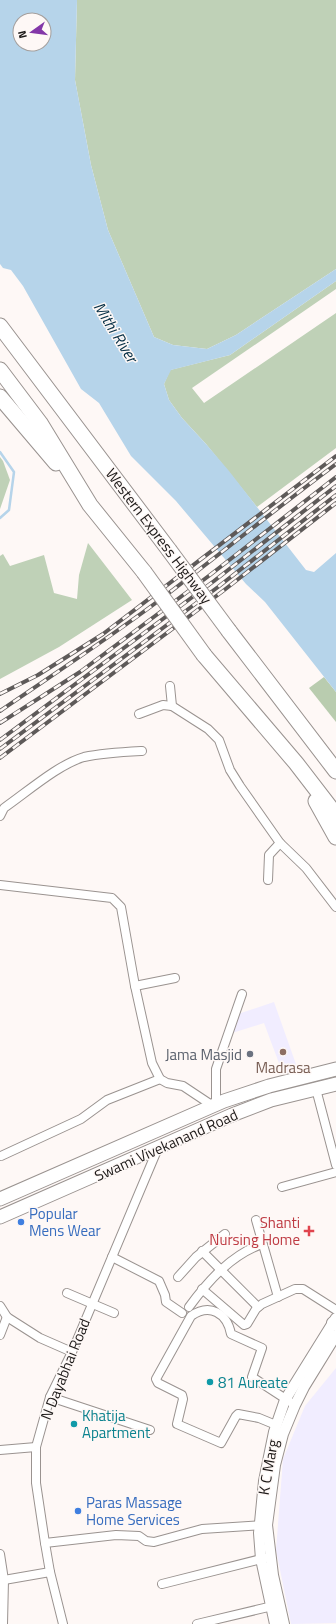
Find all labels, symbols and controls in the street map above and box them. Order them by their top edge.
north arrow [12,12,52,52]
text: N [14,29,31,40]
water label: Mithi River [88,297,145,369]
street label: Western Express Highway [100,463,218,609]
place label: Jama Masjid [165,1043,242,1066]
marker: Madrasa [278,1047,288,1057]
marker: Jama Masjid [245,1049,255,1059]
place label: Madrasa [255,1056,311,1079]
street label: Swami Vivekanand Road [91,1103,241,1187]
place label: Popular Mens Wear [29,1202,101,1242]
place label: Shanti Nursing Home [209,1211,300,1251]
marker: Popular Mens Wear [16,1217,26,1227]
marker: Shanti Nursing Home [303,1225,315,1237]
street label: N Dayabhai Road [34,1315,96,1423]
place label: 81 Aureate [218,1371,288,1394]
marker: 81 Aureate [205,1377,215,1387]
place label: Khatija Apartment [82,1404,151,1444]
marker: Khatija Apartment [69,1419,79,1429]
street label: K C Marg [252,1437,284,1497]
place label: Paras Massage Home Services [86,1491,182,1531]
marker: Paras Massage Home Services [73,1506,83,1516]

